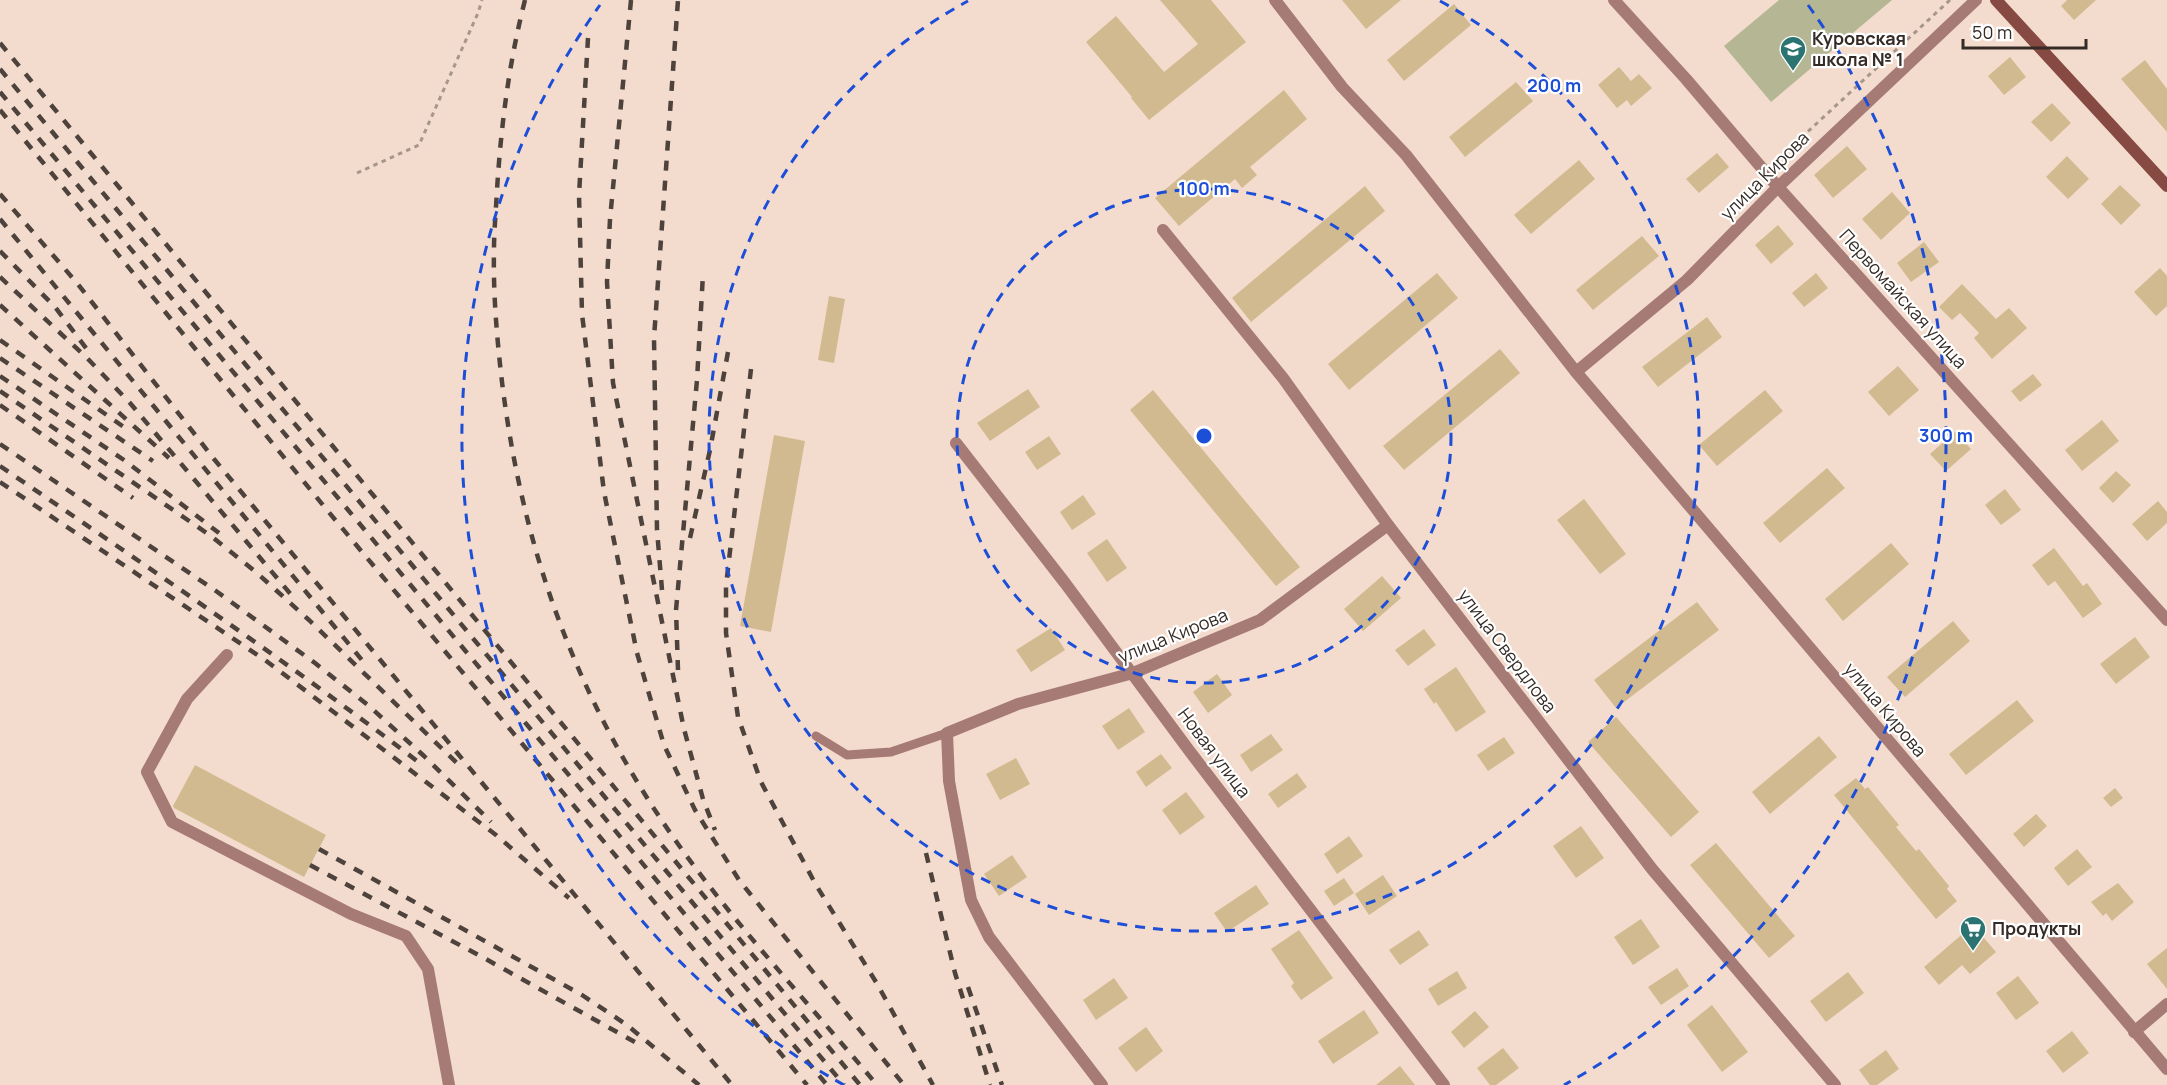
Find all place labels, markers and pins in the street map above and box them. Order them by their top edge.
place label: Куровская школа № 1 [1812,26,1906,71]
school or university icon: Куровская школа № 1 [1778,34,1808,72]
centre of rings [1194,426,1214,446]
supermarket icon: Продукты [1958,914,1988,952]
place label: Продукты [1992,916,2081,940]

